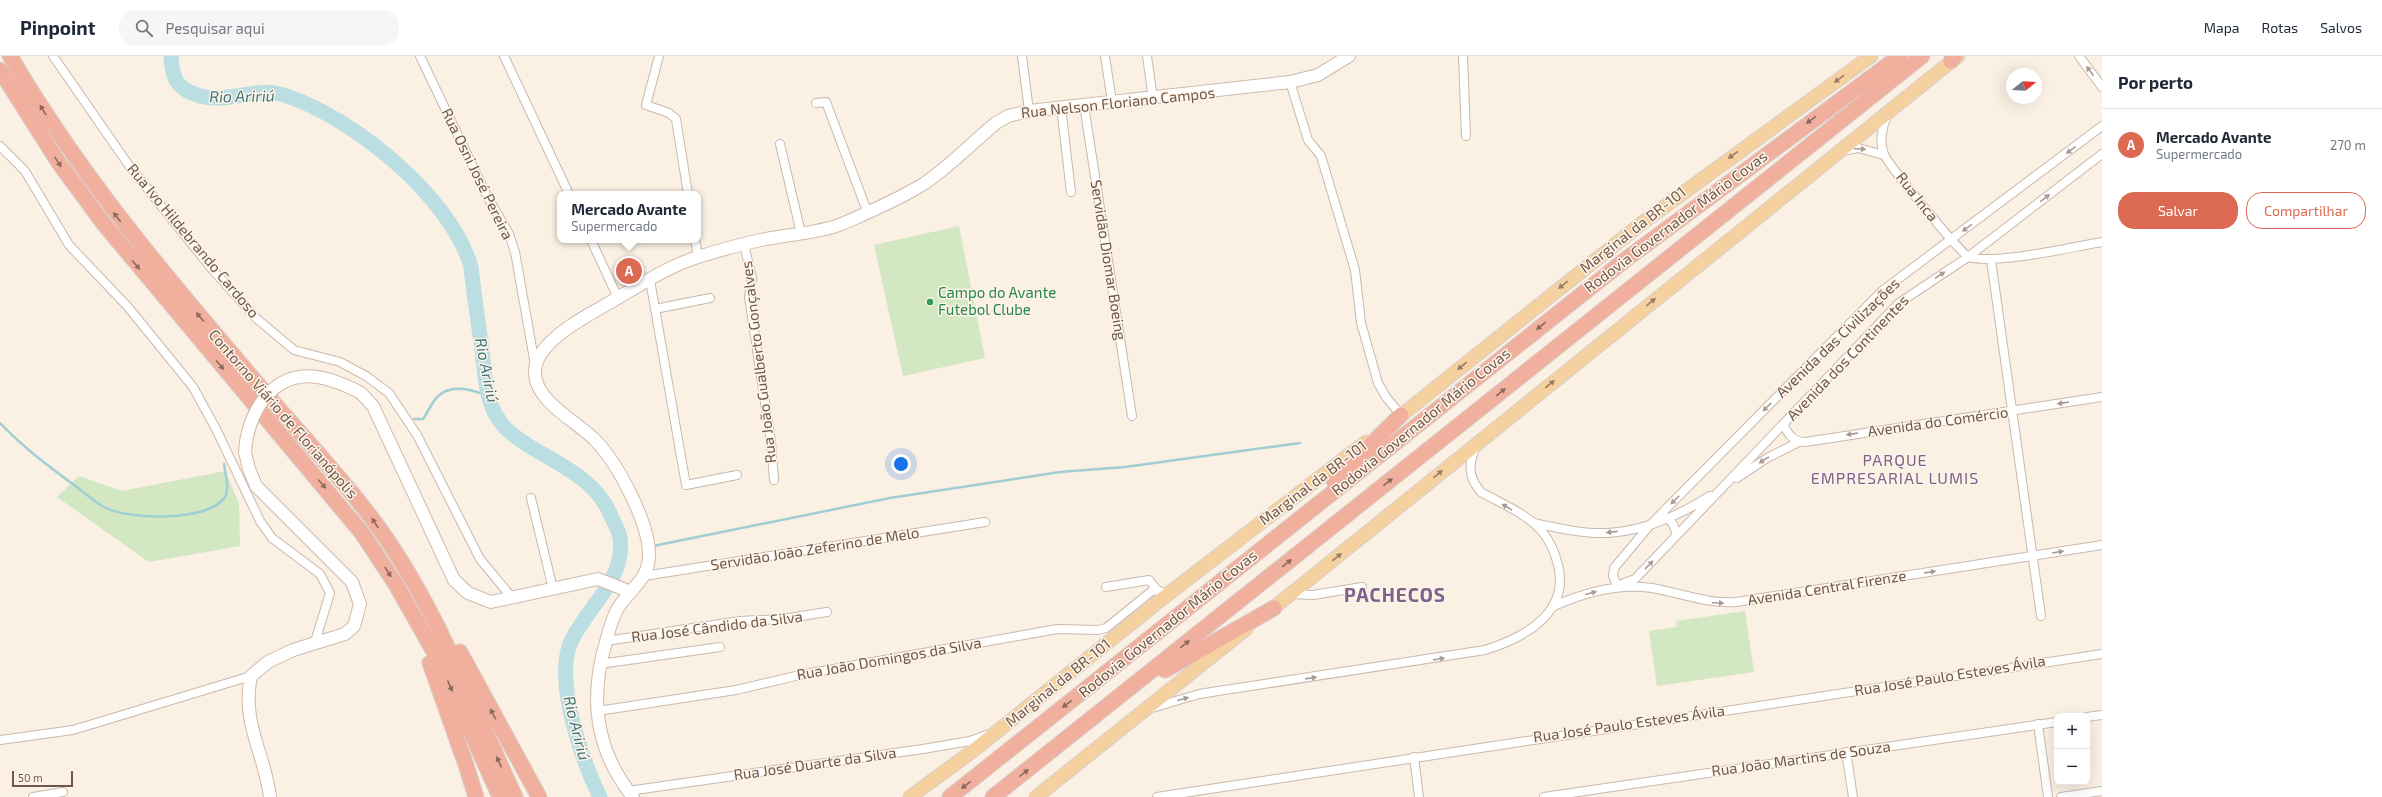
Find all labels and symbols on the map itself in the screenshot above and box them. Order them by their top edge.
one-way arrow [2086,66,2095,77]
north arrow [2006,68,2042,104]
one-way arrow [1834,75,1844,83]
street label: Rua Nelson Floriano Campos [1020,83,1216,121]
water label: Rio Aririú [209,85,275,106]
one-way arrow [39,105,47,116]
street label: Rua Osni José Pereira [438,105,518,242]
one-way arrow [1806,116,1817,124]
one-way arrow [2066,145,2076,153]
street label: Rodovia Governador Mário Covas [1580,146,1770,296]
one-way arrow [1854,146,1867,153]
one-way arrow [1728,151,1739,159]
one-way arrow [54,156,62,167]
street label: Rua Ivo Hildebrando Cardoso [124,160,264,321]
street label: Rua Inca [1893,168,1943,225]
street label: Servidão Diomar Boeing [1087,178,1131,342]
street label: Marginal da BR-101 [1576,182,1689,276]
one-way arrow [2039,194,2050,202]
one-way arrow [113,211,122,222]
one-way arrow [1962,224,1973,232]
pin: A [616,256,642,286]
one-way arrow [132,260,141,271]
street label: Rua João Gualberto Gonçalves [737,260,780,464]
one-way arrow [1935,271,1945,279]
street label: Avenida das Civilizações [1772,274,1904,402]
one-way arrow [1558,280,1569,289]
place label: Campo do Avante Futebol Clube [938,283,1056,318]
street label: Avenida dos Continentes [1783,291,1912,424]
marker: Campo do Avante Futebol Clube [925,297,935,307]
one-way arrow [1645,298,1656,307]
one-way arrow [196,312,205,322]
one-way arrow [1536,322,1547,331]
street label: Contorno Viário de Florianópolis [205,325,362,502]
water label: Rio Aririú [472,336,503,404]
street label: Rodovia Governador Mário Covas [1327,344,1513,499]
one-way arrow [216,359,225,370]
one-way arrow [1457,362,1468,370]
one-way arrow [1544,379,1555,388]
one-way arrow [1495,388,1506,396]
one-way arrow [2057,400,2070,406]
one-way arrow [1762,402,1772,412]
street label: Avenida do Comércio [1866,402,2009,440]
one-way arrow [1846,431,1858,437]
street label: Marginal da BR-101 [1255,436,1370,528]
district label: PARQUE EMPRESARIAL LUMIS [1811,450,1979,487]
your location [891,454,911,474]
one-way arrow [1758,456,1770,463]
one-way arrow [1432,470,1443,479]
one-way arrow [1383,477,1394,486]
one-way arrow [318,479,327,490]
one-way arrow [1670,495,1680,505]
one-way arrow [1501,504,1513,511]
one-way arrow [371,517,379,528]
street label: Servidão João Zeferino de Melo [709,523,920,573]
one-way arrow [1606,529,1618,535]
street label: Rodovia Governador Mário Covas [1074,546,1260,701]
one-way arrow [2052,549,2064,555]
one-way arrow [1331,552,1342,561]
one-way arrow [1281,559,1292,567]
one-way arrow [1644,560,1653,570]
one-way arrow [384,566,391,578]
street label: Avenida Central Firenze [1746,566,1907,608]
one-way arrow [1924,569,1936,575]
district label: PACHECOS [1344,583,1446,606]
one-way arrow [1585,590,1597,596]
one-way arrow [1712,599,1724,606]
street label: Rua José Cândido da Silva [630,607,804,645]
street label: Rua João Domingos da Silva [795,633,983,683]
street label: Marginal da BR-101 [1001,634,1113,730]
one-way arrow [1180,640,1191,649]
street label: Rua José Paulo Esteves Ávila [1853,651,2047,699]
one-way arrow [1433,656,1445,662]
one-way arrow [1305,675,1317,681]
one-way arrow [447,680,453,692]
water label: Rio Aririú [560,694,595,762]
one-way arrow [1176,695,1189,701]
one-way arrow [1062,700,1073,709]
street label: Rua José Paulo Esteves Ávila [1532,701,1726,745]
one-way arrow [490,708,497,719]
street label: Rua João Martins de Souza [1710,737,1892,779]
street label: Rua José Duarte da Silva [732,743,897,783]
one-way arrow [496,756,502,767]
one-way arrow [1018,768,1029,777]
scale bar [12,769,73,788]
one-way arrow [960,781,971,789]

